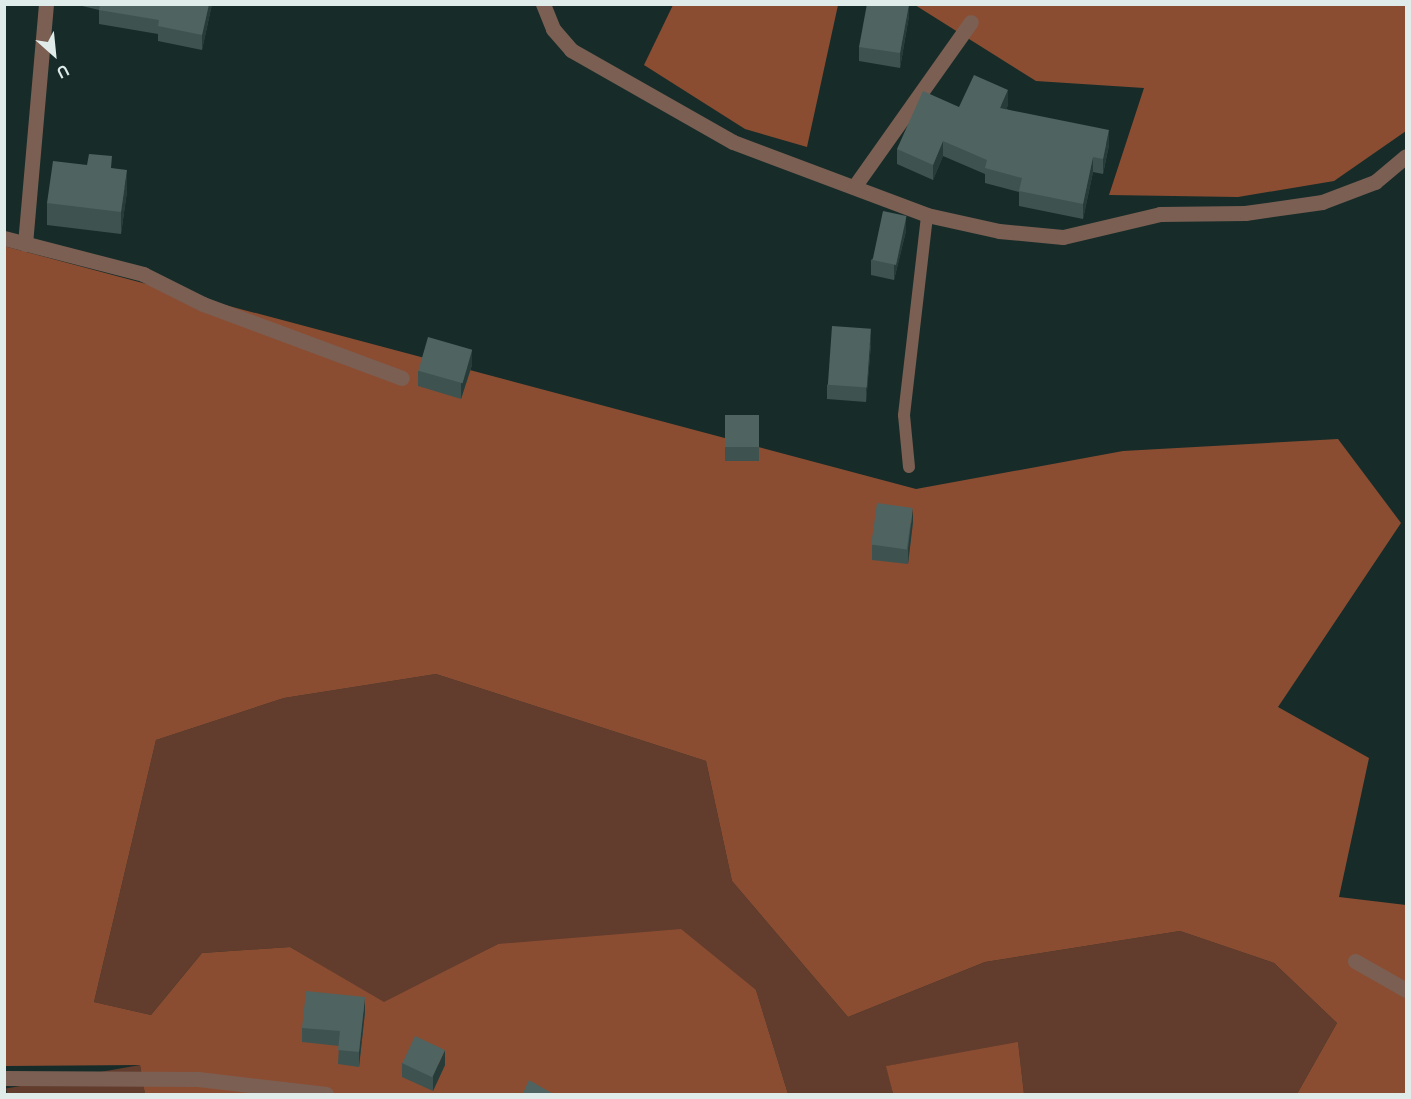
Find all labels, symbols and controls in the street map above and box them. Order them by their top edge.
north arrow [24,24,84,84]
text: U [53,59,72,82]

